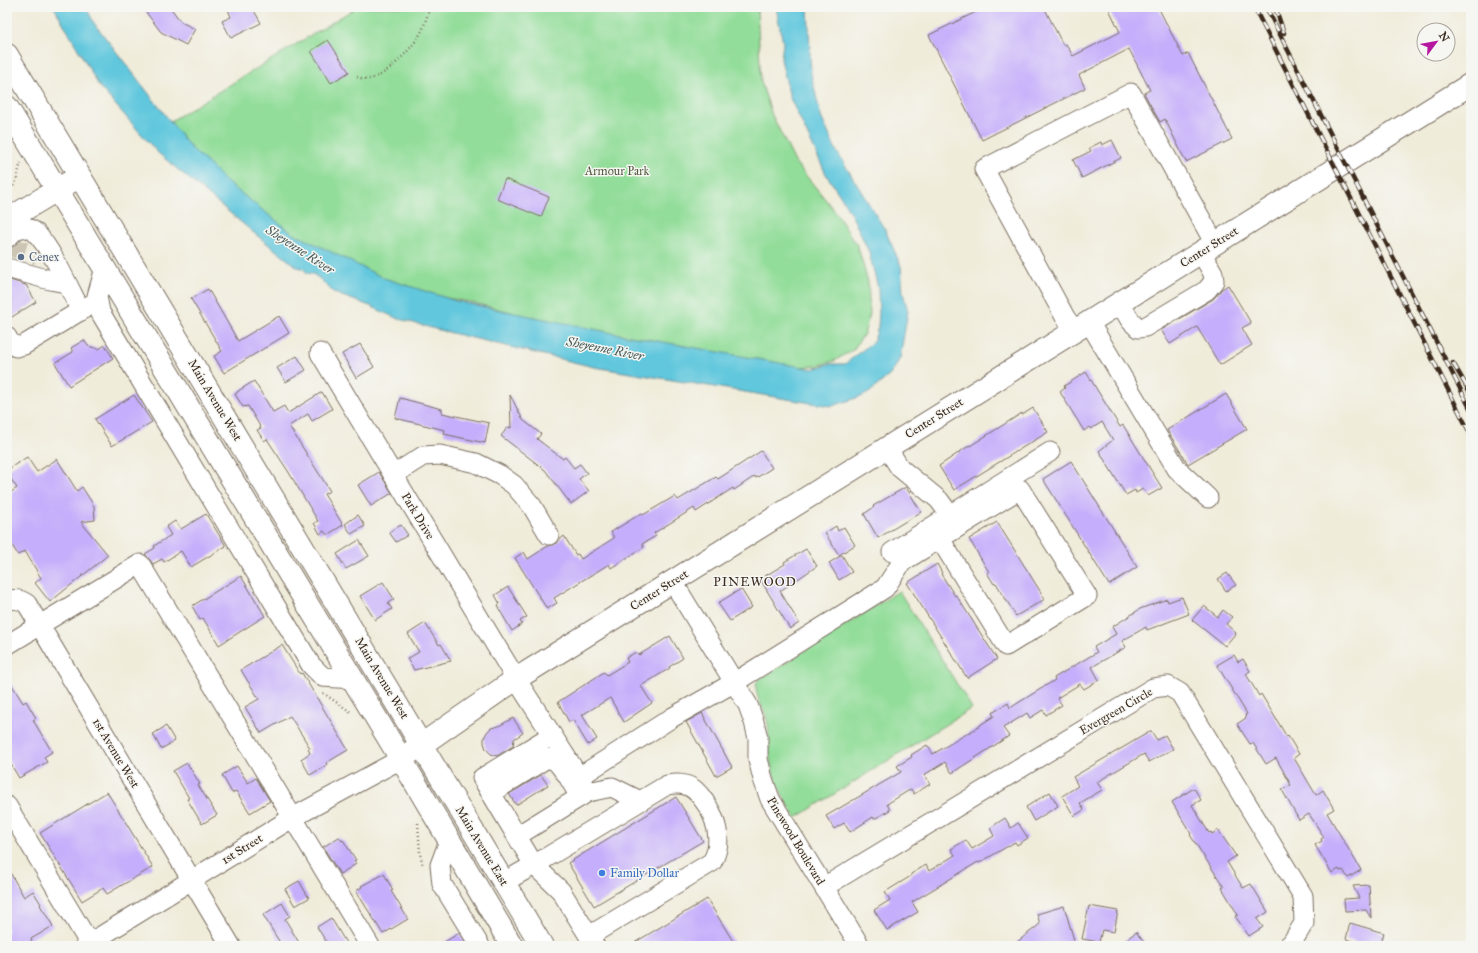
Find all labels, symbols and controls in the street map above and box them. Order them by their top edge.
north arrow [1416,22,1456,62]
text: N [1436,30,1452,45]
park label: Armour Park [584,164,649,178]
water label: Sheyenne River [262,221,338,278]
street label: Center Street [1177,223,1241,270]
place label: Cenex [29,250,60,264]
marker: Cenex [16,252,26,262]
water label: Sheyenne River [564,333,646,364]
street label: Main Avenue West [185,357,245,444]
street label: Center Street [902,394,966,441]
street label: Park Drive [399,490,437,542]
street label: Center Street [627,566,691,613]
district label: PINEWOOD [713,574,797,590]
street label: Main Avenue West [352,635,412,722]
street label: Evergreen Circle [1077,685,1155,738]
street label: 1st Avenue West [90,715,143,791]
street label: Pinewood Boulevard [764,794,828,888]
street label: Main Avenue East [453,804,512,889]
street label: 1st Street [219,831,266,867]
place label: Family Dollar [610,866,679,880]
marker: Family Dollar [597,868,607,878]

